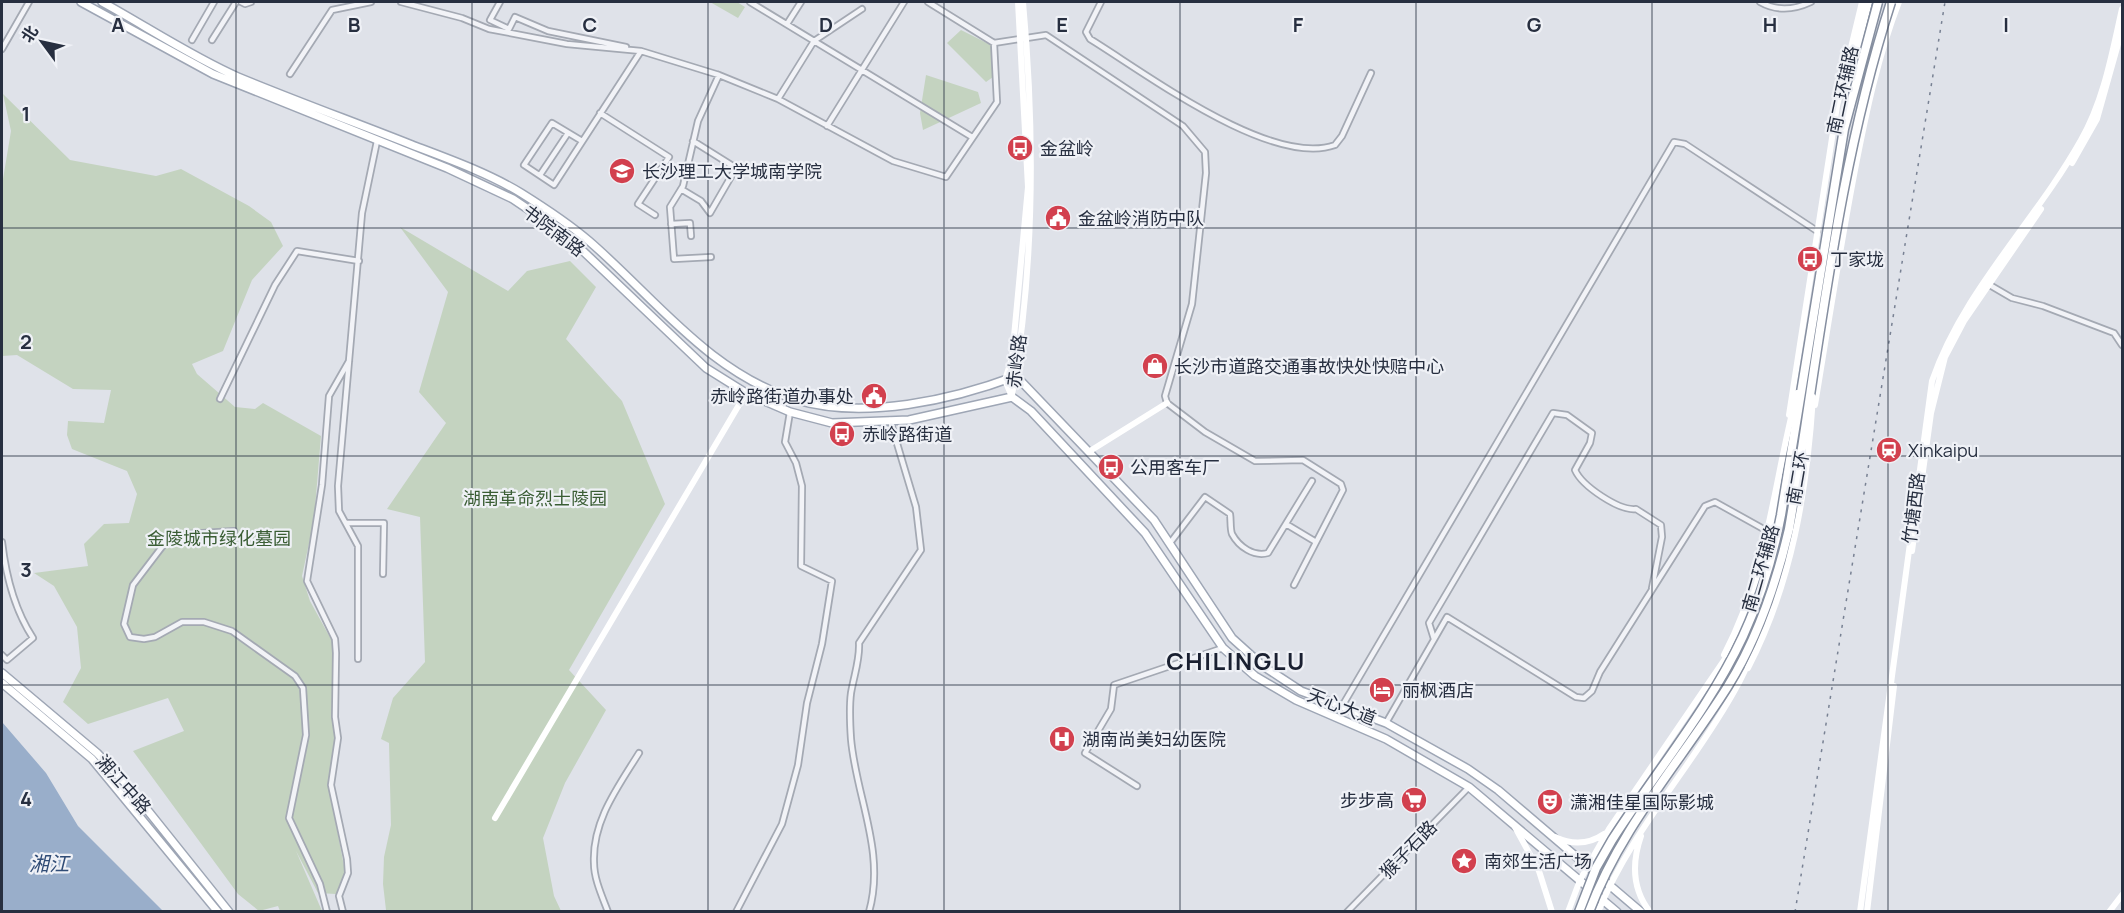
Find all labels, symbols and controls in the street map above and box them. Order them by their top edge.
text: A [111,11,125,38]
text: B [348,11,361,38]
text: C [583,11,597,38]
text: D [819,11,833,38]
text: E [1056,11,1068,38]
text: F [1293,11,1304,38]
text: G [1527,11,1542,38]
text: H [1763,11,1777,38]
text: I [2003,11,2009,38]
north arrow [12,12,72,72]
text: 北 [16,21,43,47]
street label: 南二环辅路 [1821,43,1863,137]
text: 1 [22,100,30,127]
bus stop icon: 金盆岭 [1005,133,1035,163]
place label: 金盆岭 [1040,136,1094,160]
school or university icon: 长沙理工大学城南学院 [607,156,637,186]
place label: 长沙理工大学城南学院 [642,159,822,183]
street label: 书院南路 [518,199,590,261]
public building icon: 金盆岭消防中队 [1043,203,1073,233]
place label: 金盆岭消防中队 [1078,206,1204,230]
bus stop icon: 丁家垅 [1795,244,1825,274]
place label: 丁家垅 [1830,247,1884,271]
text: 2 [20,328,32,355]
street label: 赤岭路 [1001,333,1031,389]
shop icon: 长沙市道路交通事故快处快赔中心 [1140,351,1170,381]
place label: 长沙市道路交通事故快处快赔中心 [1174,354,1444,378]
public building icon: 赤岭路街道办事处 [859,381,889,411]
place label: 赤岭路街道办事处 [710,384,854,408]
bus stop icon: 赤岭路街道 [827,419,857,449]
place label: 赤岭路街道 [862,422,952,446]
station icon: Xinkaipu [1874,435,1904,465]
place label: Xinkaipu [1908,438,1978,462]
street label: 南二环 [1780,449,1814,507]
bus stop icon: 公用客车厂 [1096,452,1126,482]
place label: 公用客车厂 [1130,455,1220,479]
street label: 竹塘西路 [1897,471,1929,545]
park label: 湖南革命烈士陵园 [463,486,607,510]
street label: 南二环辅路 [1736,521,1784,615]
park label: 金陵城市绿化墓园 [147,526,291,550]
text: 3 [20,556,32,583]
district label: CHILINGLU [1166,644,1306,677]
hotel icon: 丽枫酒店 [1367,675,1397,705]
place label: 丽枫酒店 [1402,678,1474,702]
street label: 天心大道 [1304,682,1380,730]
hospital icon: 湖南尚美妇幼医院 [1047,724,1077,754]
place label: 湖南尚美妇幼医院 [1082,727,1226,751]
street label: 湘江中路 [91,749,157,819]
text: 4 [20,785,32,812]
supermarket icon: 步步高 [1399,785,1429,815]
theatre icon: 潇湘佳星国际影城 [1535,787,1565,817]
place label: 步步高 [1340,788,1394,812]
place label: 潇湘佳星国际影城 [1570,790,1714,814]
street label: 猴子石路 [1374,815,1442,883]
place icon: 南郊生活广场 [1449,846,1479,876]
place label: 南郊生活广场 [1484,849,1592,873]
water label: 湘江 [29,850,71,877]

